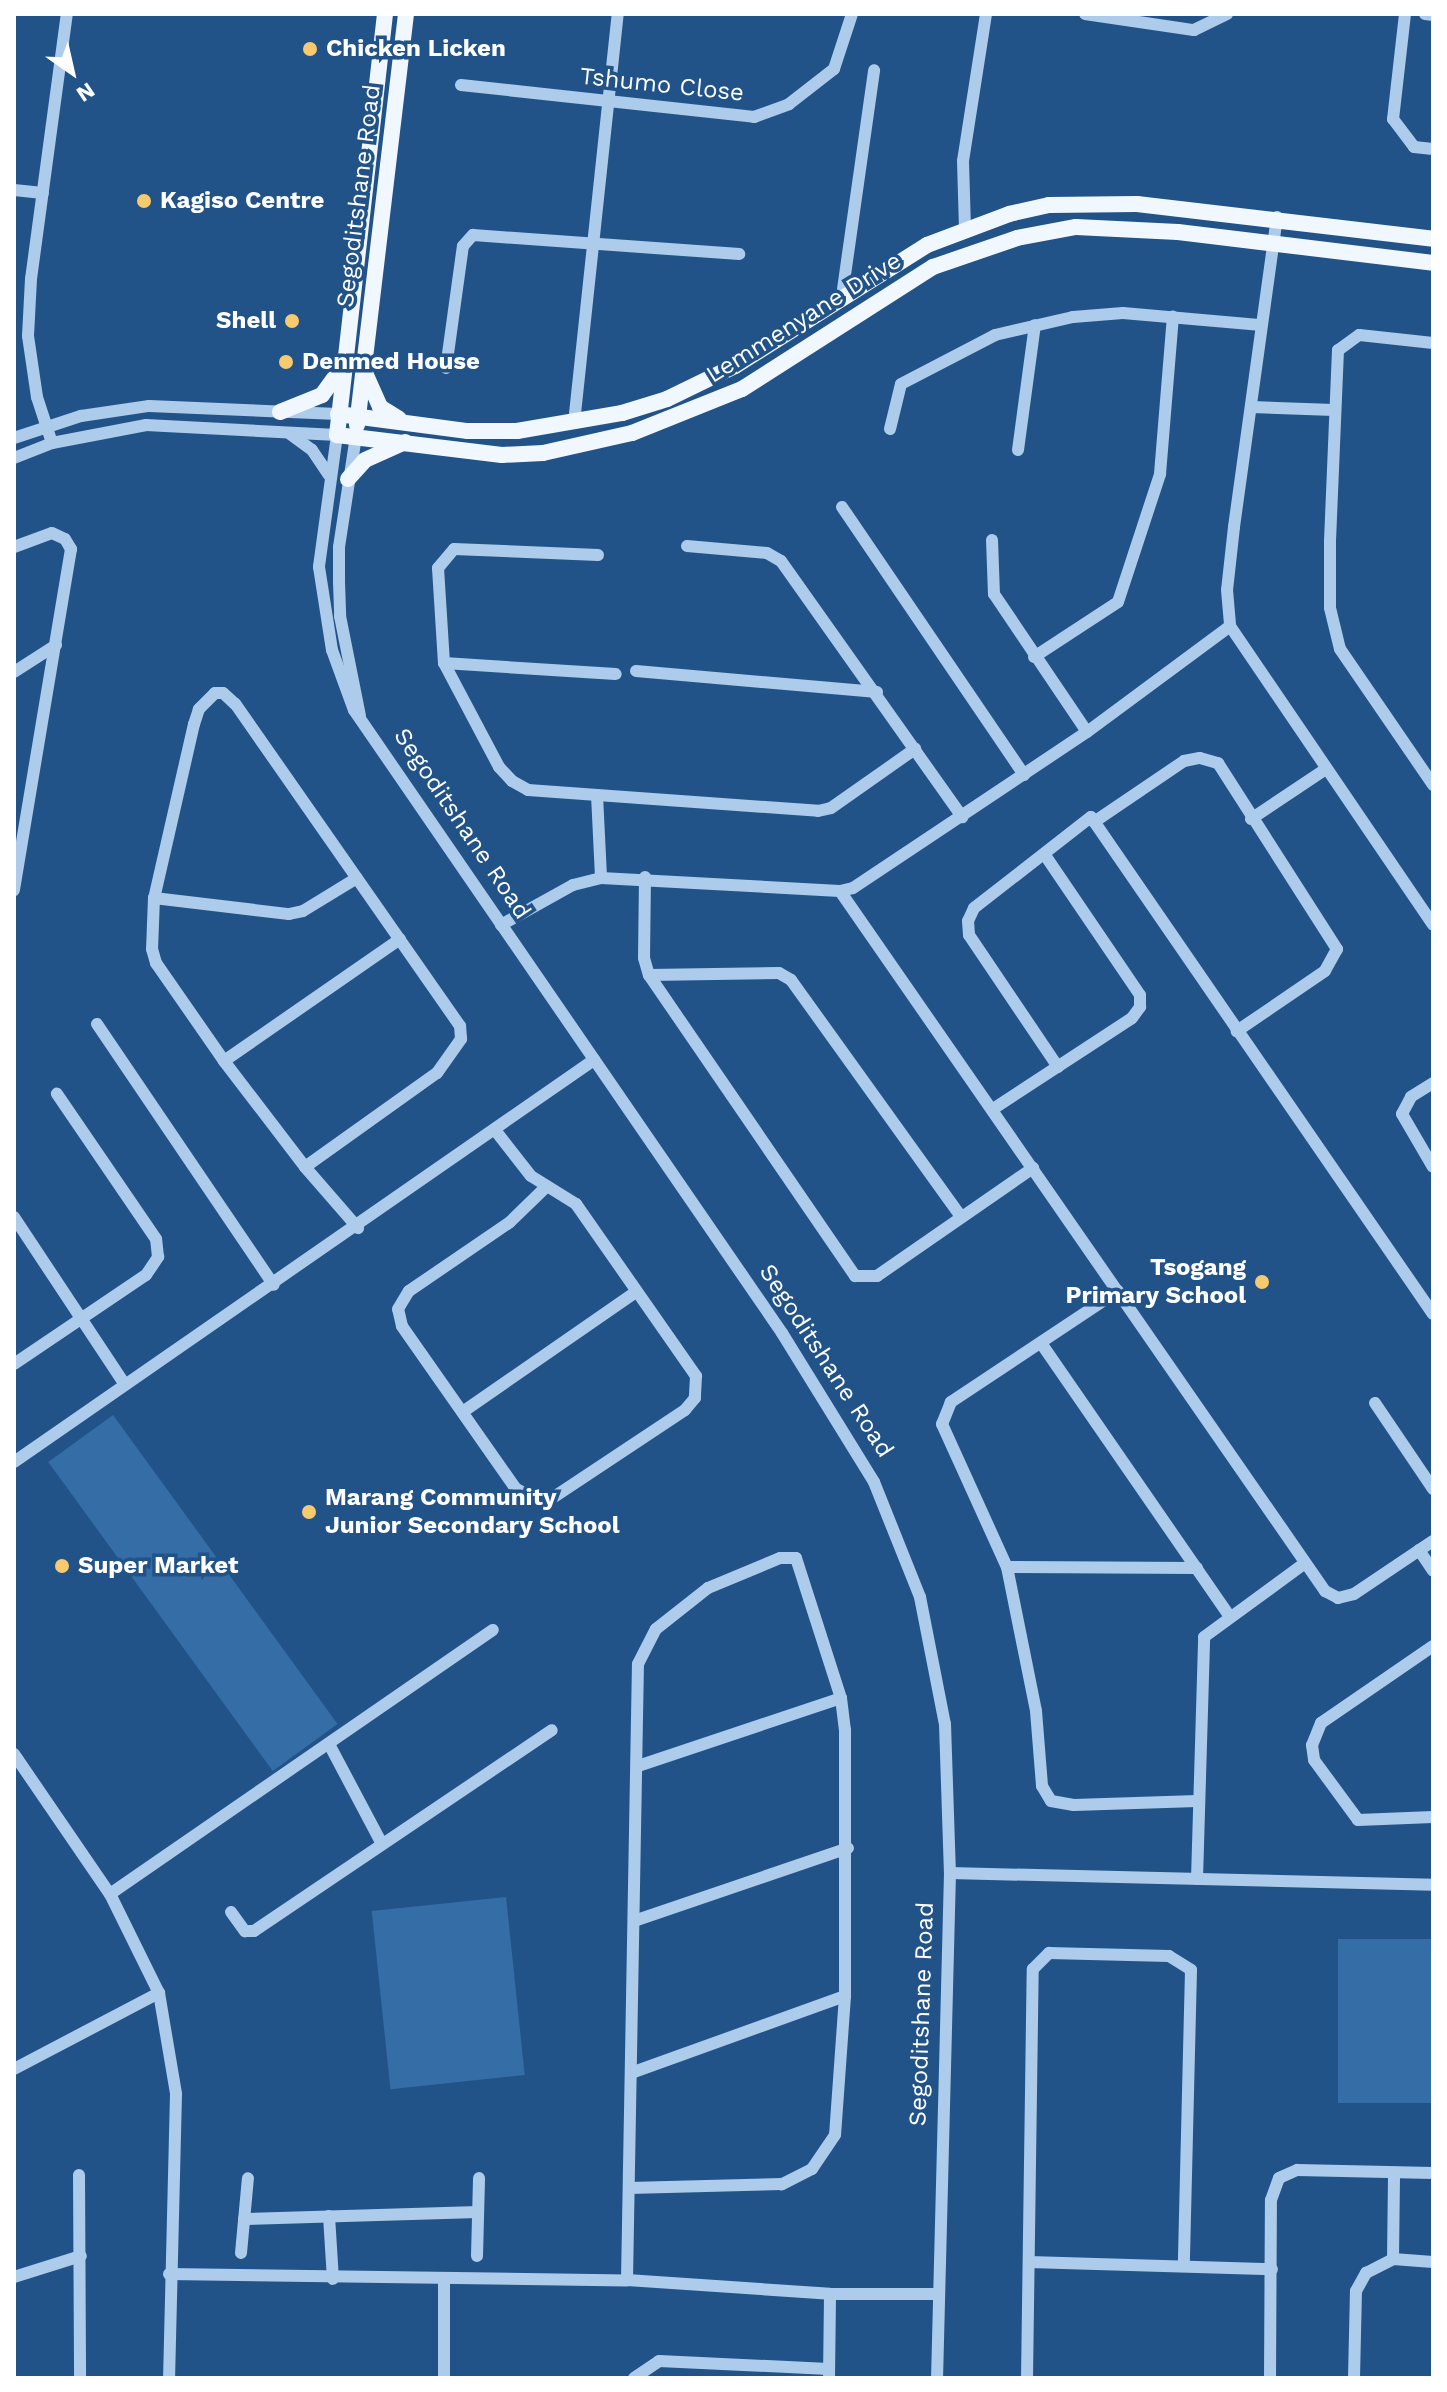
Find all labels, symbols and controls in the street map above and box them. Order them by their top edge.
north arrow [32,32,112,112]
place label: Chicken Licken [326,35,506,63]
marker: Chicken Licken [301,40,319,58]
street label: Tshumo Close [579,62,745,108]
text: N [72,77,99,107]
street label: Segoditshane Road [331,83,387,309]
place label: Kagiso Centre [160,187,325,215]
marker: Kagiso Centre [135,192,153,210]
street label: Lemmenyane Drive [701,246,907,390]
place label: Shell [216,307,276,335]
marker: Shell [283,312,301,330]
place label: Denmed House [302,348,480,376]
marker: Denmed House [277,353,295,371]
street label: Segoditshane Road [387,723,537,925]
place label: Tsogang Primary School [1065,1254,1246,1310]
street label: Segoditshane Road [753,1259,899,1463]
marker: Tsogang Primary School [1253,1273,1271,1291]
place label: Marang Community Junior Secondary School [325,1484,620,1540]
marker: Marang Community Junior Secondary School [300,1503,318,1521]
place label: Super Market [78,1552,239,1580]
marker: Super Market [53,1557,71,1575]
street label: Segoditshane Road [904,1901,940,2127]

